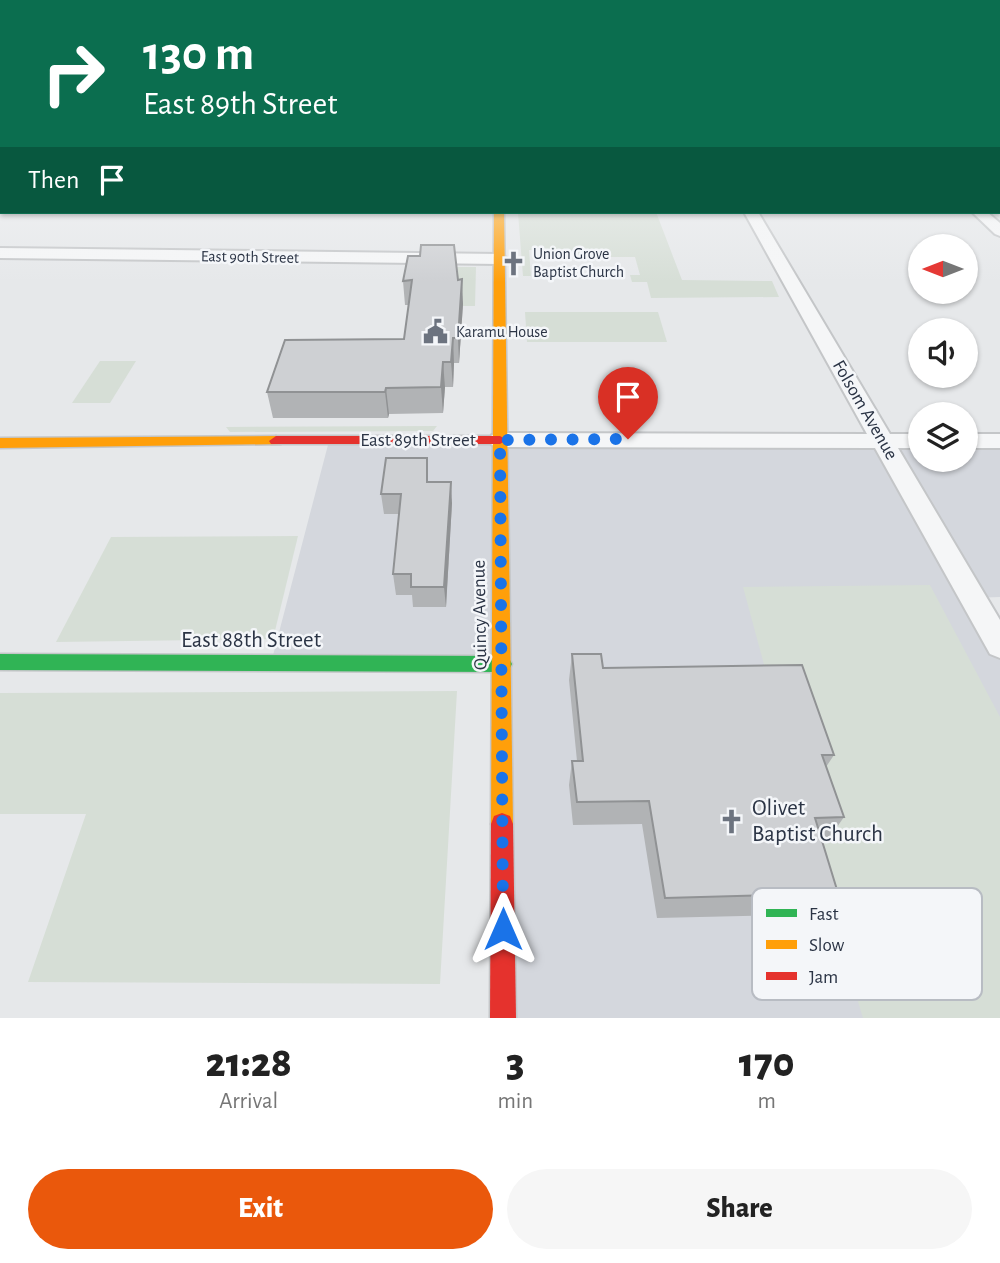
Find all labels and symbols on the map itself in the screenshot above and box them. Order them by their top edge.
north arrow [908,234,978,304]
place label: Union Grove Baptist Church [533,246,624,280]
street label: East 90th Street [201,248,299,266]
church icon: Union Grove Baptist Church [499,249,527,277]
public building icon: Karamu House [422,318,450,346]
place label: Karamu House [456,324,548,340]
street label: Folsom Avenue [829,357,901,463]
pin [598,367,658,439]
street label: East 89th Street [360,431,476,450]
street label: Quincy Avenue [470,560,490,670]
street label: East 88th Street [181,629,322,652]
place label: Olivet Baptist Church [752,797,883,846]
church icon: Olivet Baptist Church [718,807,746,835]
legend [752,888,982,1000]
position arrow [466,892,540,966]
text: Fast [809,905,839,924]
text: Slow [809,936,845,955]
text: Jam [809,968,838,987]

